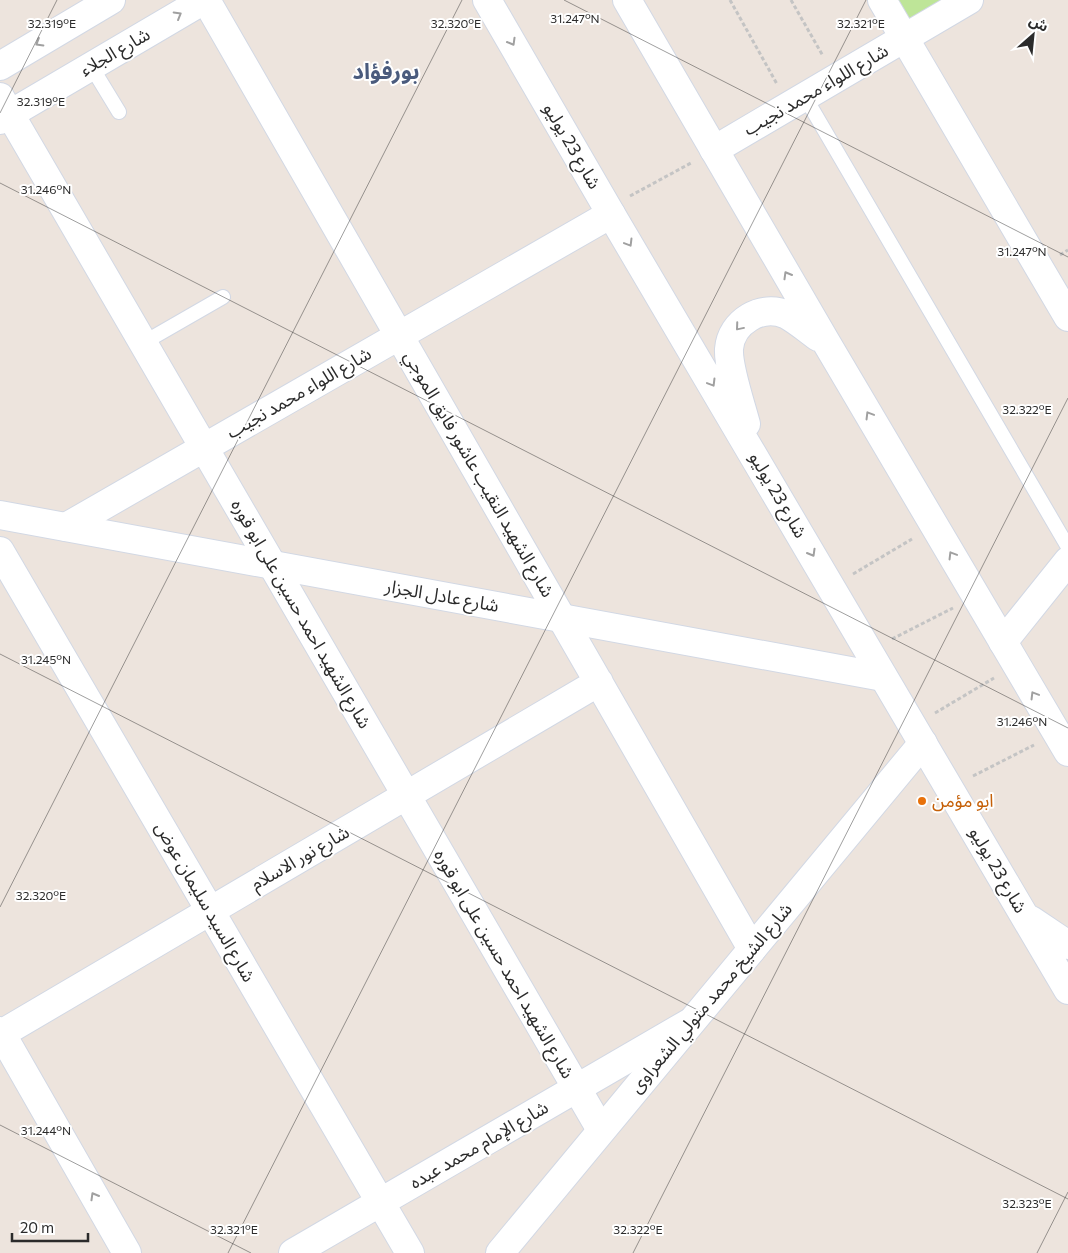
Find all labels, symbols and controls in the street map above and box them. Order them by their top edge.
north arrow [1008,10,1058,60]
text: 31.247°N [550,11,600,25]
text: ش [1027,11,1052,35]
one-way arrow [172,12,181,22]
text: 32.319°E [28,16,76,30]
text: 32.320°E [431,16,481,30]
text: 32.321°E [837,16,885,30]
street label: شارع الجلاء [76,22,155,83]
one-way arrow [35,36,44,46]
one-way arrow [505,37,515,46]
street label: شارع اللواء محمد نجيب [739,39,894,143]
district label: بورفؤاد [353,57,419,85]
text: 32.319°E [17,94,65,108]
street label: شارع 23 يوليو [536,98,606,195]
text: 31.246°N [21,182,71,196]
one-way arrow [622,238,632,247]
text: 31.247°N [997,244,1047,258]
one-way arrow [783,272,793,281]
one-way arrow [736,321,745,330]
street label: شارع اللواء محمد نجيب [222,342,377,446]
street label: شارع الشهيد النقيب عاشور فايق الموجي [397,346,560,603]
one-way arrow [705,377,715,386]
text: 32.322°E [1002,402,1052,416]
one-way arrow [865,412,875,421]
street label: شارع 23 يوليو [742,447,812,544]
street label: شارع الشهيد احمد حسين على ابو قوره [224,495,377,734]
one-way arrow [805,548,815,557]
one-way arrow [948,552,958,561]
street label: شارع عادل الجزار [382,574,501,620]
text: 31.245°N [21,652,71,666]
one-way arrow [1031,692,1041,701]
text: 31.246°N [997,714,1047,728]
place label: ابو مؤمن [932,789,994,812]
marker: ابو مؤمن [916,795,928,807]
street label: شارع السيد سليمان عوض [148,818,261,987]
street label: شارع نور الاسلام [246,820,355,898]
street label: شارع 23 يوليو [962,822,1032,919]
street label: شارع الشهيد احمد حسين على ابو قوره [427,845,580,1084]
text: 32.320°E [16,888,66,902]
street label: شارع الشيخ محمد متولي الشعراوى [624,898,799,1099]
street label: شارع الإمام محمد عبده [405,1095,554,1196]
text: 31.244°N [21,1123,71,1137]
one-way arrow [91,1192,101,1201]
text: 32.323°E [1002,1196,1052,1210]
scale bar [12,1210,89,1242]
text: 20 m [20,1218,54,1236]
text: 32.321°E [210,1222,258,1236]
text: 32.322°E [613,1222,663,1236]

